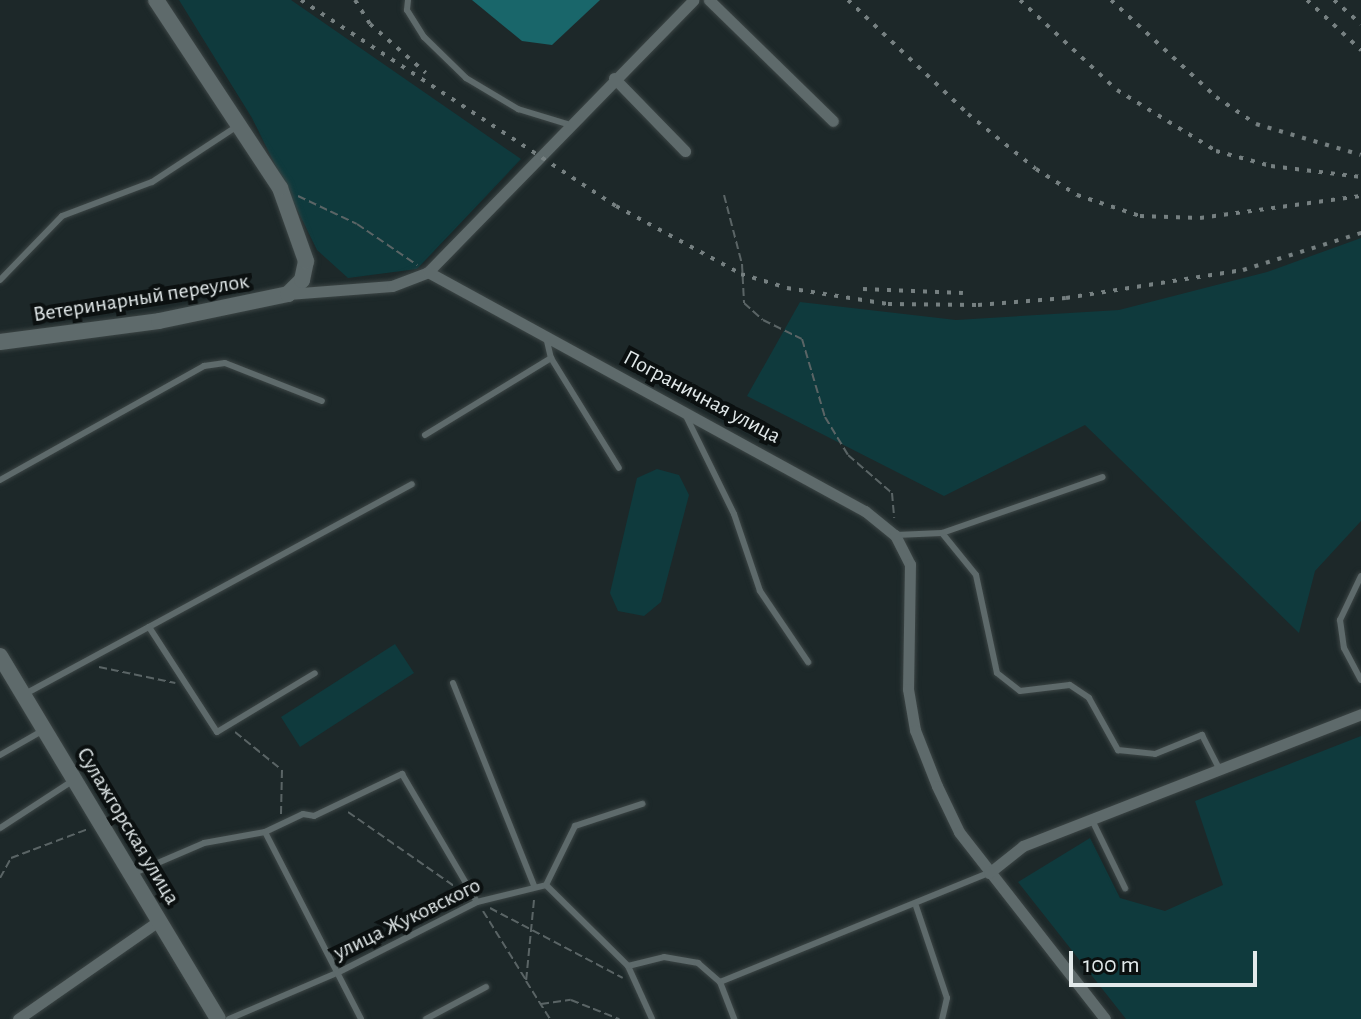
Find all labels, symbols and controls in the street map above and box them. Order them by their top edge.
street label: Ветеринарный переулок [31,268,251,328]
street label: Пограничная улица [619,344,785,450]
street label: Сулажгорская улица [71,742,185,910]
street label: улица Жуковского [329,872,485,966]
scale bar [1073,935,1261,985]
text: 100 m [1083,953,1140,977]

